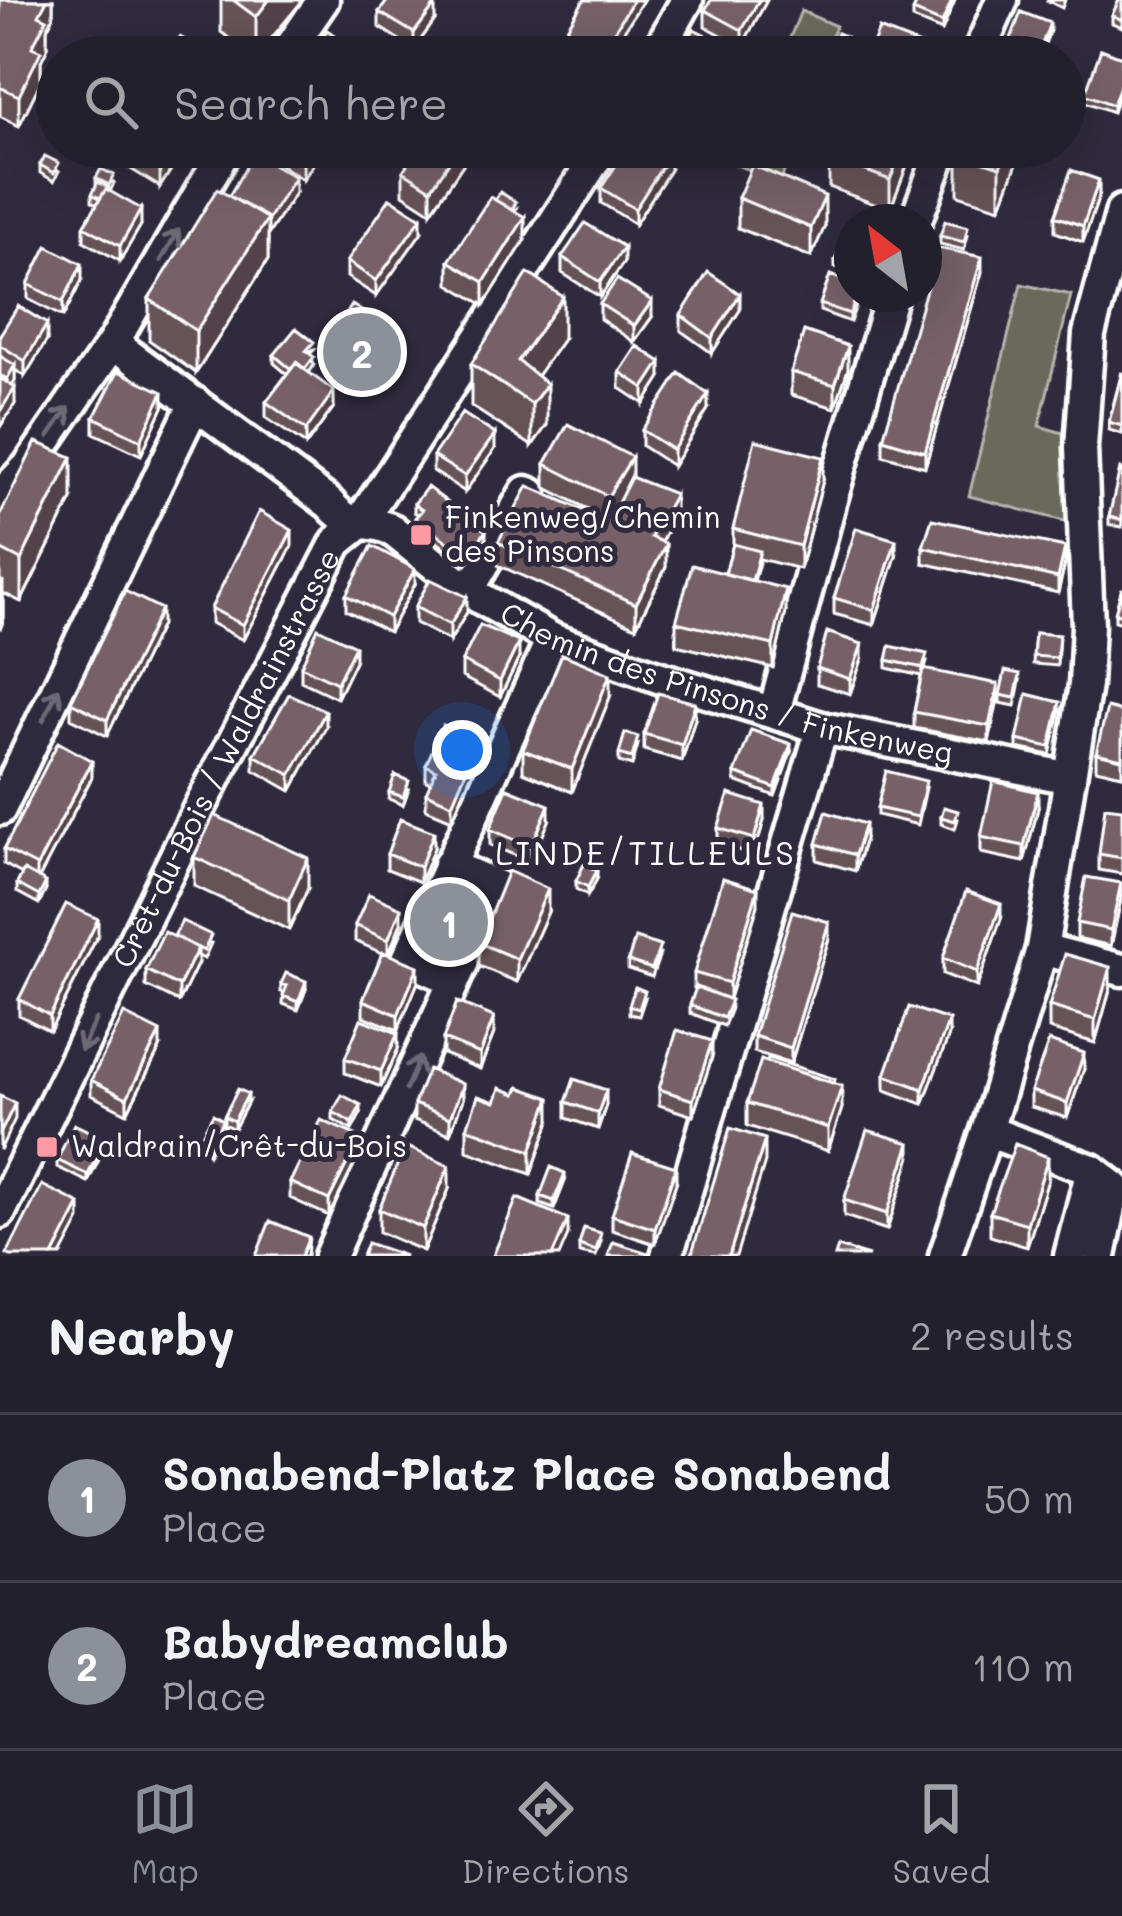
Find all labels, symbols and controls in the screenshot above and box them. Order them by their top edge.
search box [36,36,1086,168]
icon: search [78,69,144,135]
text: Search here [174,73,448,131]
north arrow [834,204,942,312]
one-way arrow [159,228,183,263]
pin: 2 [323,307,401,397]
one-way arrow [46,406,71,439]
place label: Finkenweg/Chemin des Pinsons [445,496,720,570]
marker: Finkenweg/Chemin des Pinsons [408,522,434,548]
street label: Crêt-du-Bois / Waldrainstrasse [102,541,348,974]
street label: Chemin des Pinsons / Finkenweg [494,592,957,772]
one-way arrow [40,687,63,722]
your location [432,720,492,780]
district label: LINDE/TILLEULS [495,830,797,873]
pin: 1 [410,877,488,967]
one-way arrow [75,1016,98,1052]
one-way arrow [403,1056,425,1092]
place label: Waldrain/Crêt-du-Bois [71,1125,407,1165]
marker: Waldrain/Crêt-du-Bois [34,1134,60,1160]
text: Nearby [48,1301,235,1368]
text: 2 results [910,1309,1074,1360]
text: Sonabend-Platz Place Sonabend [162,1443,891,1501]
text: 1 [78,1472,96,1523]
text: 50 m [984,1472,1074,1523]
text: Place [162,1501,267,1552]
text: Babydreamclub [162,1611,509,1669]
text: 2 [76,1640,98,1691]
text: 110 m [972,1640,1074,1691]
text: Place [162,1669,267,1720]
tab: Map [132,1776,199,1891]
tab: Directions [462,1776,629,1891]
tab: Saved [893,1776,990,1891]

